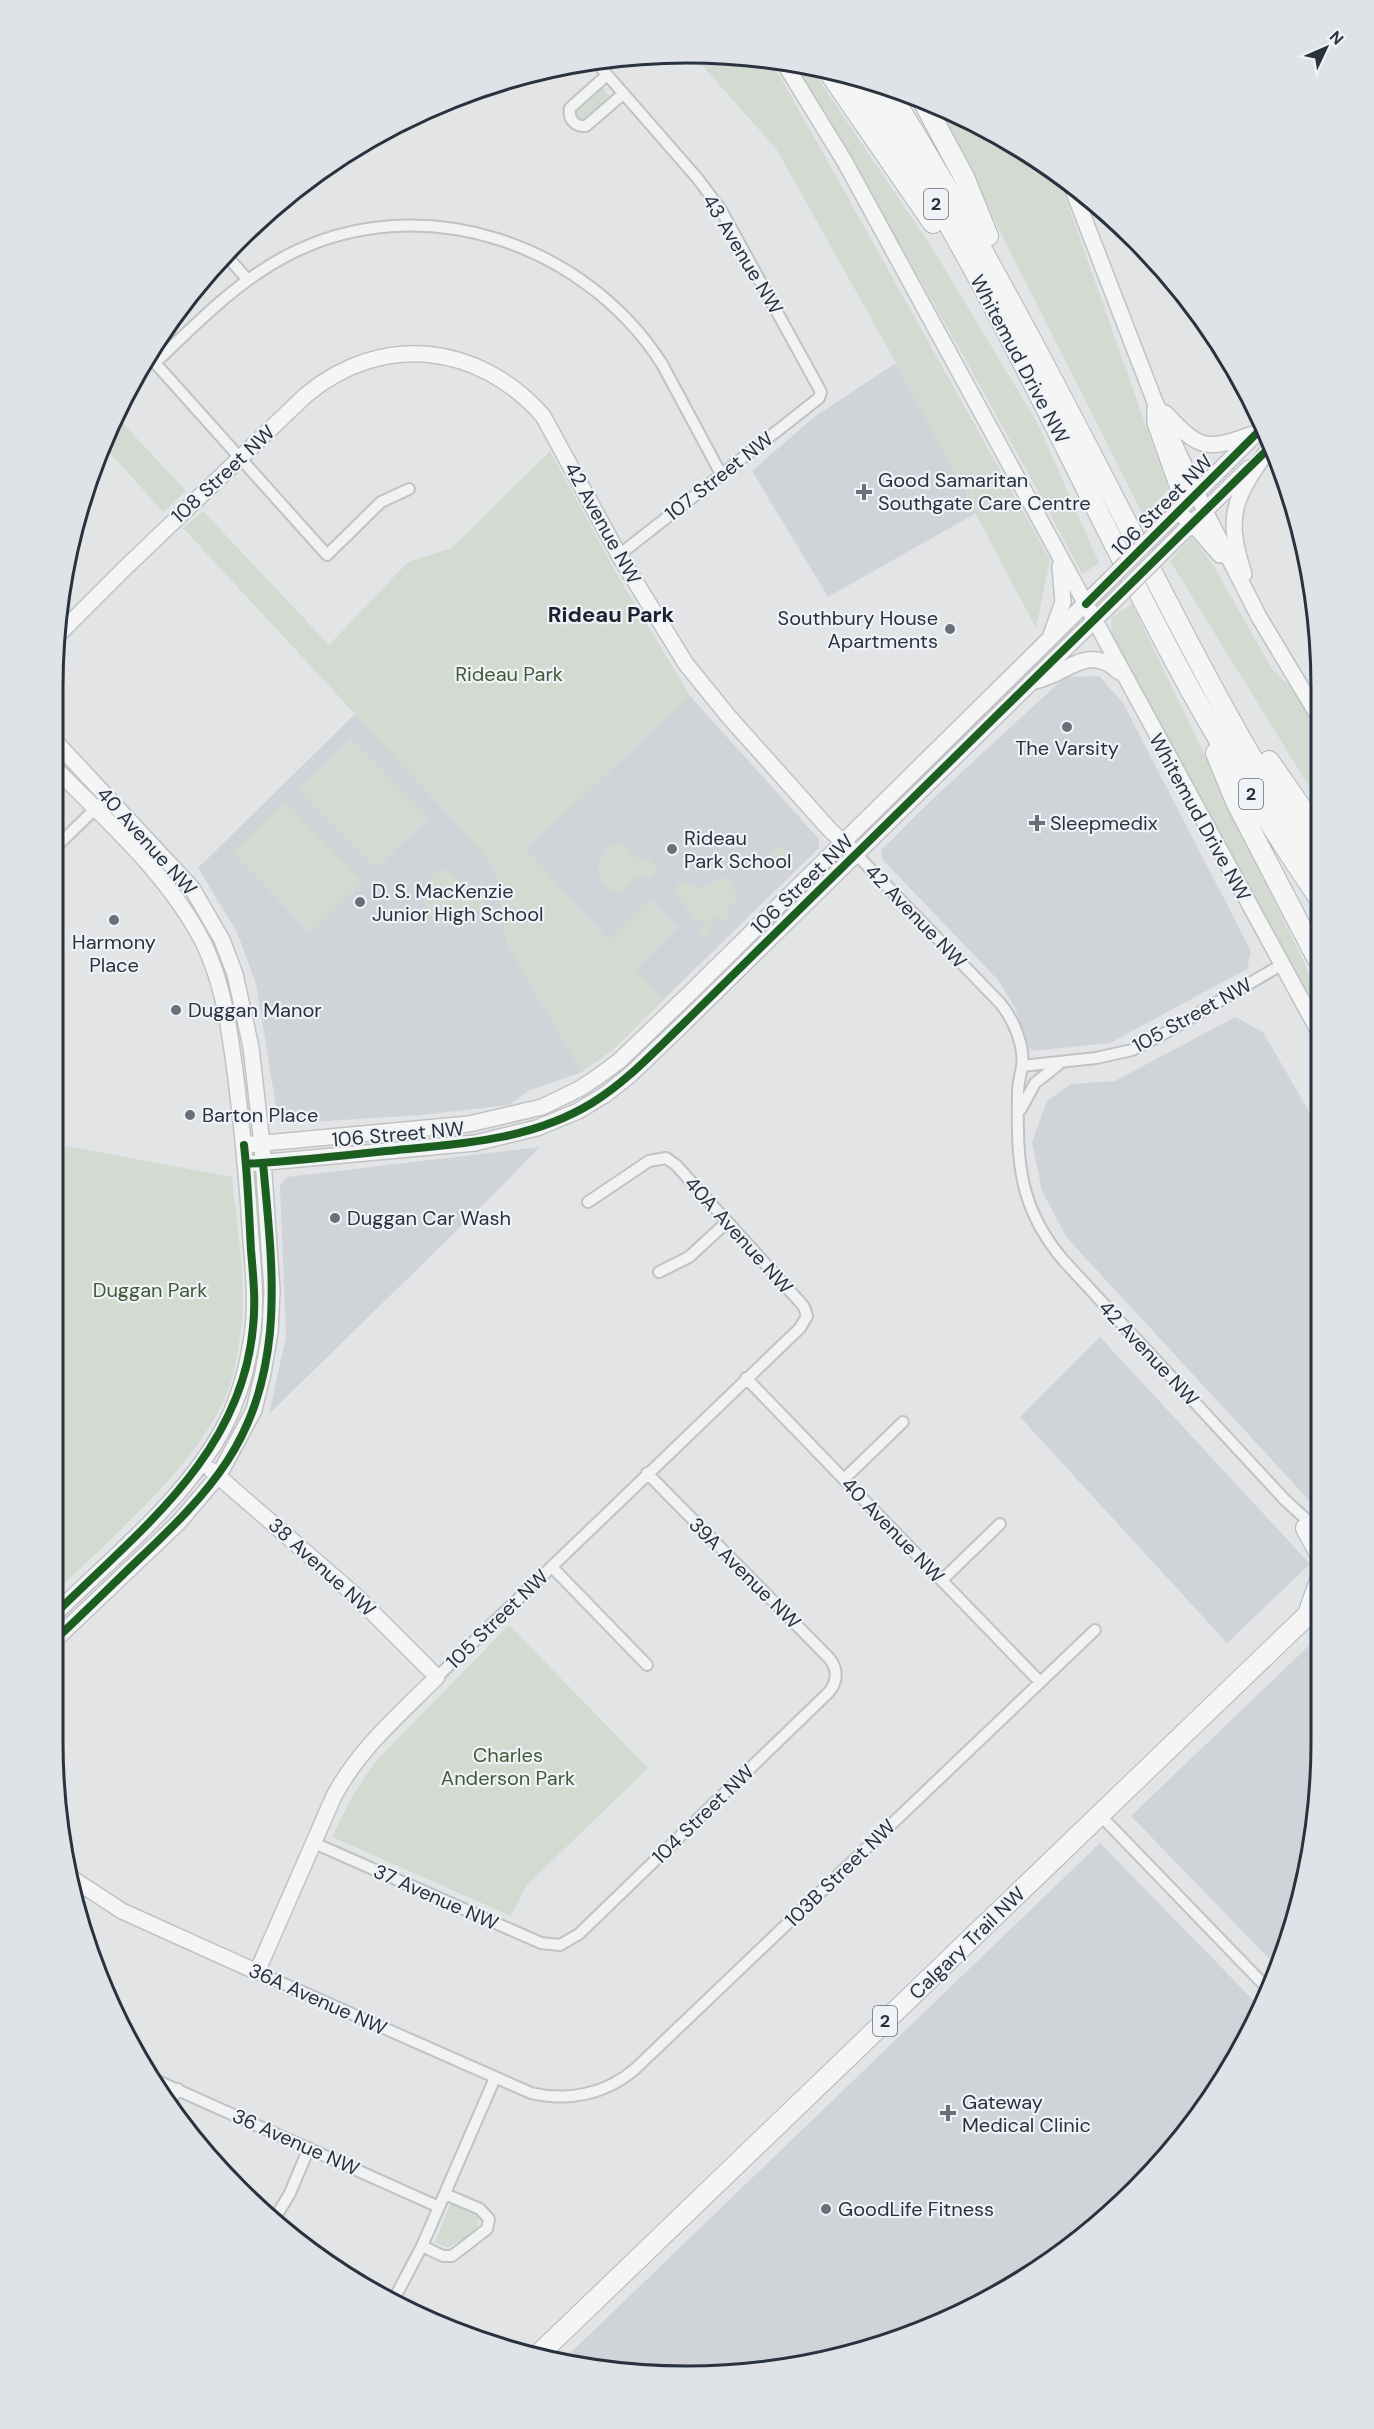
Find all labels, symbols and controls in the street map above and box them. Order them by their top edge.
north arrow [1296,18,1356,78]
text: N [1325,26,1348,49]
street label: 43 Avenue NW [697,189,789,319]
road number: 2 [924,189,948,219]
street label: Whitemud Drive NW [964,270,1076,448]
street label: 108 Street NW [166,419,280,529]
street label: 107 Street NW [659,425,779,527]
street label: 106 Street NW [1106,449,1218,561]
street label: 42 Avenue NW [559,457,647,589]
place label: Good Samaritan Southgate Care Centre [878,467,1091,516]
marker: Good Samaritan Southgate Care Centre [855,483,873,501]
district label: Rideau Park [548,600,675,629]
place label: Southbury House Apartments [778,605,938,654]
marker: Southbury House Apartments [943,622,957,636]
park label: Rideau Park [455,661,563,687]
marker: The Varsity [1060,720,1074,734]
street label: Whitemud Drive NW [1143,729,1257,905]
place label: The Varsity [1015,735,1119,761]
road number: 2 [1239,779,1263,809]
street label: 40 Avenue NW [91,781,203,901]
place label: Sleepmedix [1050,810,1158,836]
marker: Sleepmedix [1028,814,1046,832]
place label: Rideau Park School [684,825,792,874]
street label: 106 Street NW [745,828,859,940]
marker: Rideau Park School [665,842,679,856]
street label: 42 Avenue NW [860,858,972,974]
place label: D. S. MacKenzie Junior High School [372,878,543,927]
marker: D. S. MacKenzie Junior High School [353,895,367,909]
marker: Harmony Place [107,913,121,927]
place label: Harmony Place [72,929,156,978]
street label: 105 Street NW [1128,971,1256,1059]
place label: Duggan Manor [188,997,322,1023]
marker: Duggan Manor [169,1003,183,1017]
place label: Barton Place [202,1102,318,1128]
marker: Barton Place [183,1108,197,1122]
street label: 106 Street NW [331,1115,465,1153]
street label: 40A Avenue NW [679,1171,799,1299]
place label: Duggan Car Wash [347,1205,511,1231]
marker: Duggan Car Wash [328,1211,342,1225]
park label: Duggan Park [93,1277,207,1303]
street label: 42 Avenue NW [1093,1295,1205,1411]
street label: 40 Avenue NW [836,1471,950,1589]
street label: 38 Avenue NW [263,1512,381,1622]
street label: 39A Avenue NW [684,1512,806,1634]
street label: 105 Street NW [440,1564,554,1674]
park label: Charles Anderson Park [441,1742,575,1791]
street label: 104 Street NW [646,1759,760,1869]
street label: 103B Street NW [779,1814,901,1932]
street label: 37 Avenue NW [370,1858,502,1936]
street label: Calgary Trail NW [903,1881,1031,2005]
street label: 36A Avenue NW [245,1957,391,2041]
road number: 2 [873,2006,897,2036]
place label: Gateway Medical Clinic [962,2089,1091,2138]
street label: 36 Avenue NW [229,2102,363,2182]
marker: Gateway Medical Clinic [939,2104,957,2122]
place label: GoodLife Fitness [838,2196,994,2222]
marker: GoodLife Fitness [819,2202,833,2216]

